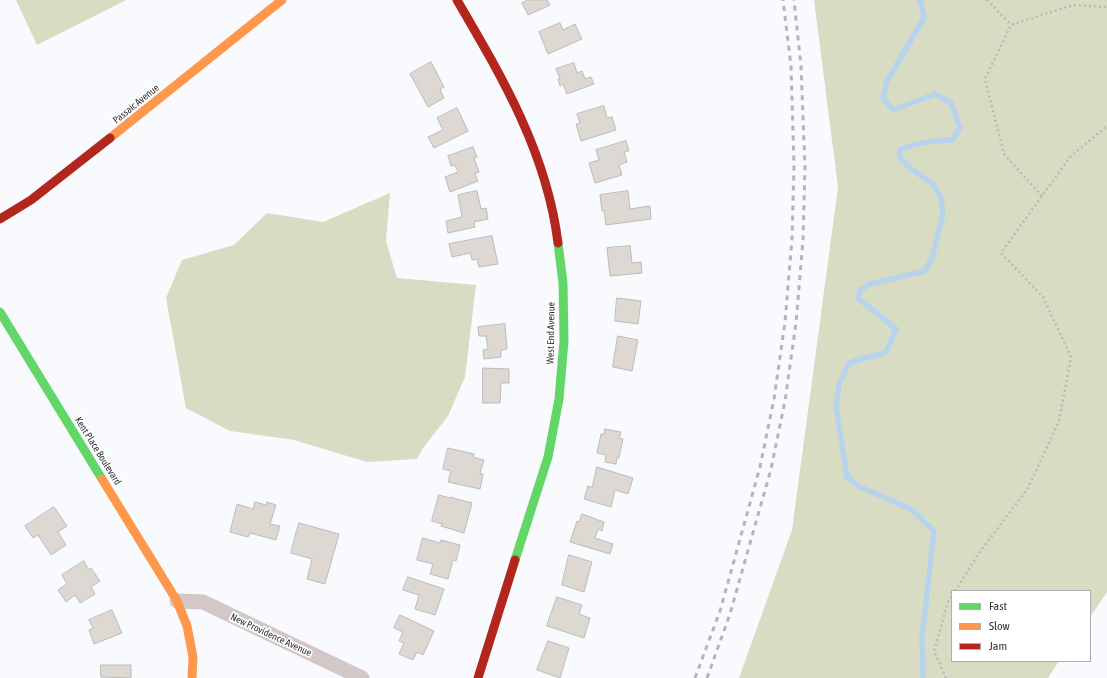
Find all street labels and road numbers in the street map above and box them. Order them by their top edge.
street label: Passaic Avenue [110,82,162,126]
street label: West End Avenue [544,302,558,364]
street label: Kent Place Boulevard [72,415,124,487]
street label: New Providence Avenue [229,611,313,659]

